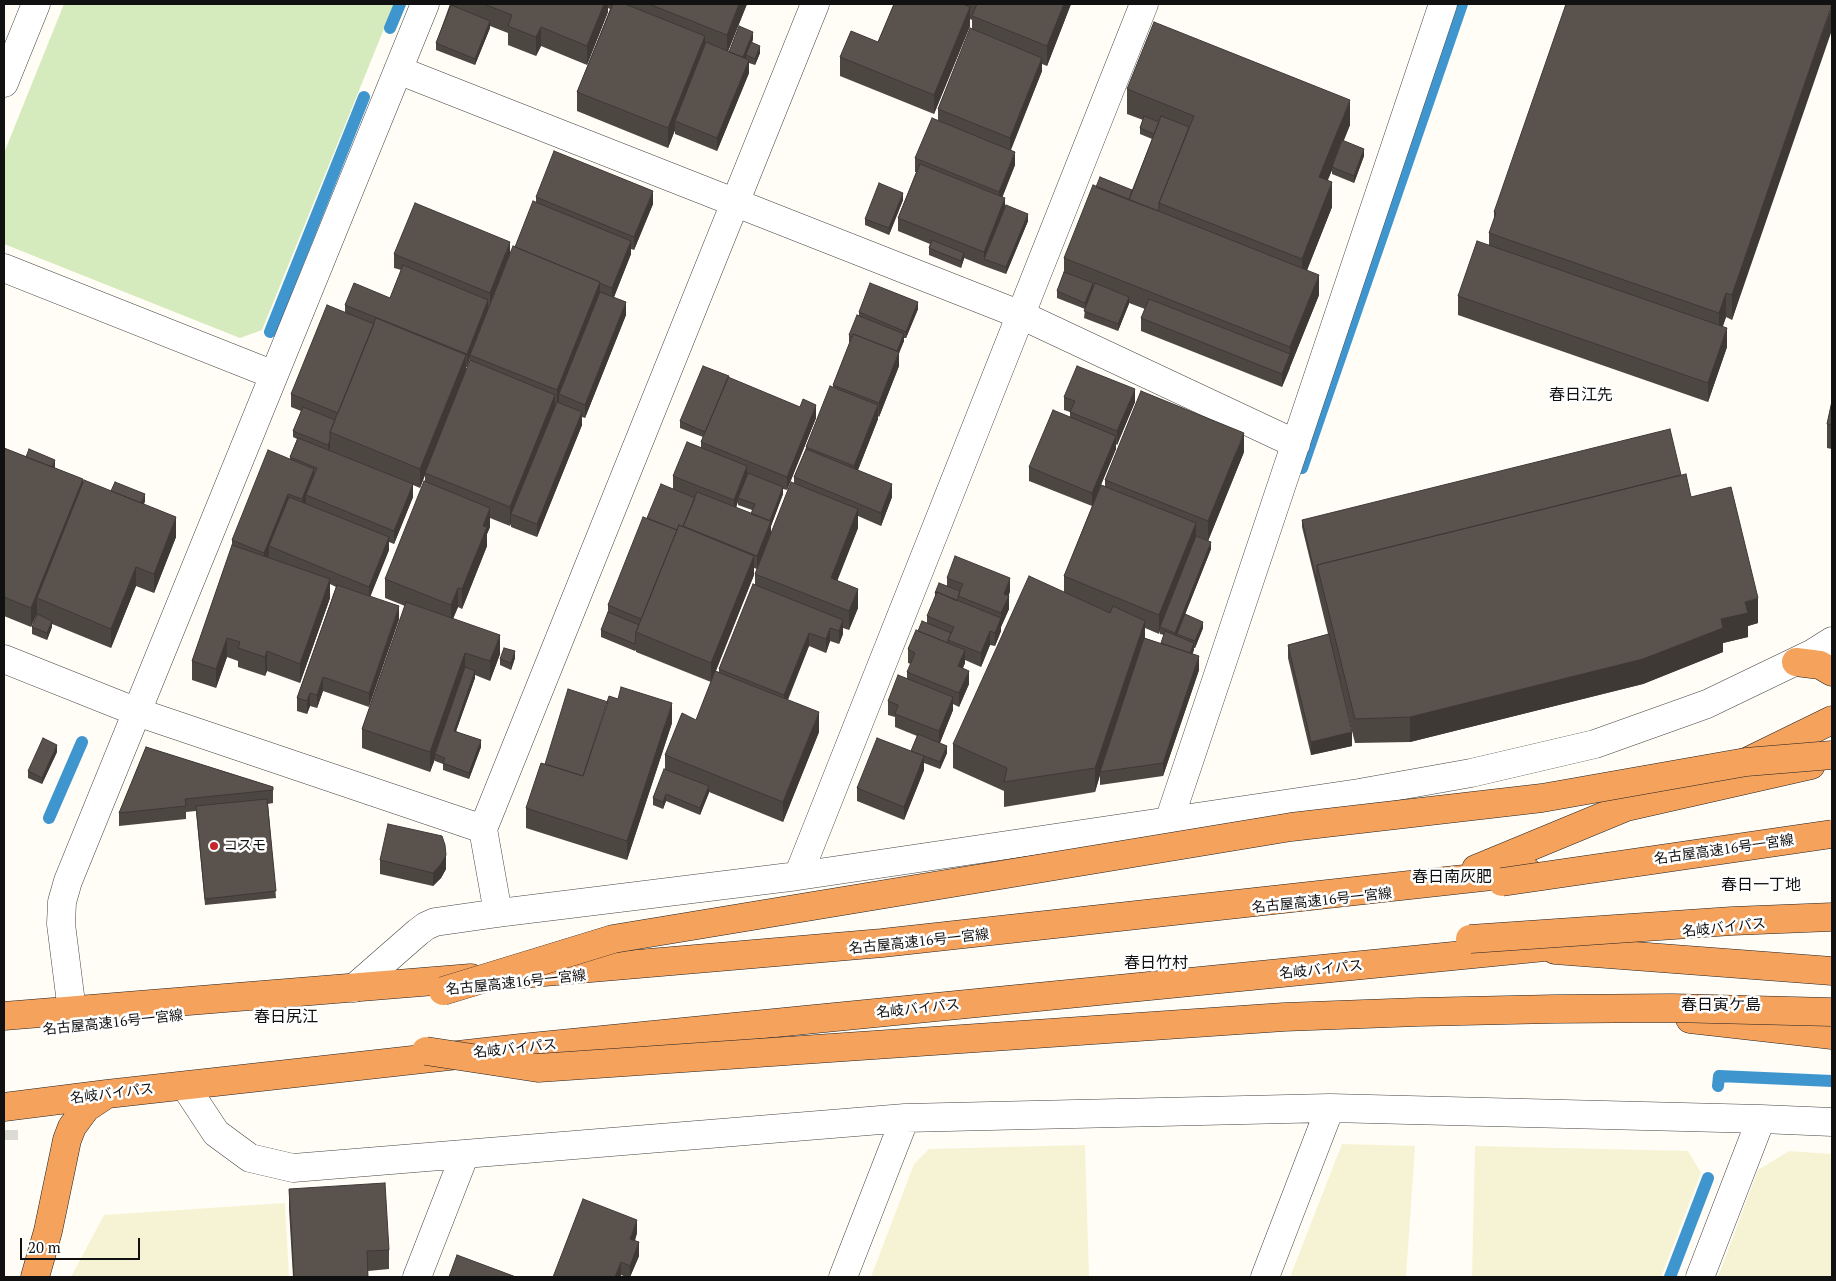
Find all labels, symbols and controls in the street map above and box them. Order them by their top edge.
district label: 春日江先 [1549,385,1613,405]
street label: 名古屋高速16号一宮線 [1653,832,1795,868]
place label: コスモ [224,838,266,854]
marker: コスモ [208,840,220,852]
district label: 春日南灰肥 [1412,867,1492,887]
district label: 春日一丁地 [1721,875,1801,895]
street label: 名古屋高速16号一宮線 [1251,885,1393,917]
street label: 名岐バイパス [1681,915,1767,941]
street label: 名古屋高速16号一宮線 [848,926,990,958]
district label: 春日竹村 [1124,953,1188,973]
street label: 名岐バイパス [1278,957,1364,983]
street label: 名古屋高速16号一宮線 [445,967,587,999]
district label: 春日寅ケ島 [1681,995,1761,1015]
street label: 名岐バイパス [875,996,961,1022]
street label: 名古屋高速16号一宮線 [42,1007,184,1039]
district label: 春日尻江 [254,1007,318,1027]
street label: 名岐バイパス [472,1036,558,1062]
street label: 名岐バイパス [69,1081,155,1107]
scale bar [22,1228,142,1260]
text: 20 m [28,1237,61,1257]

